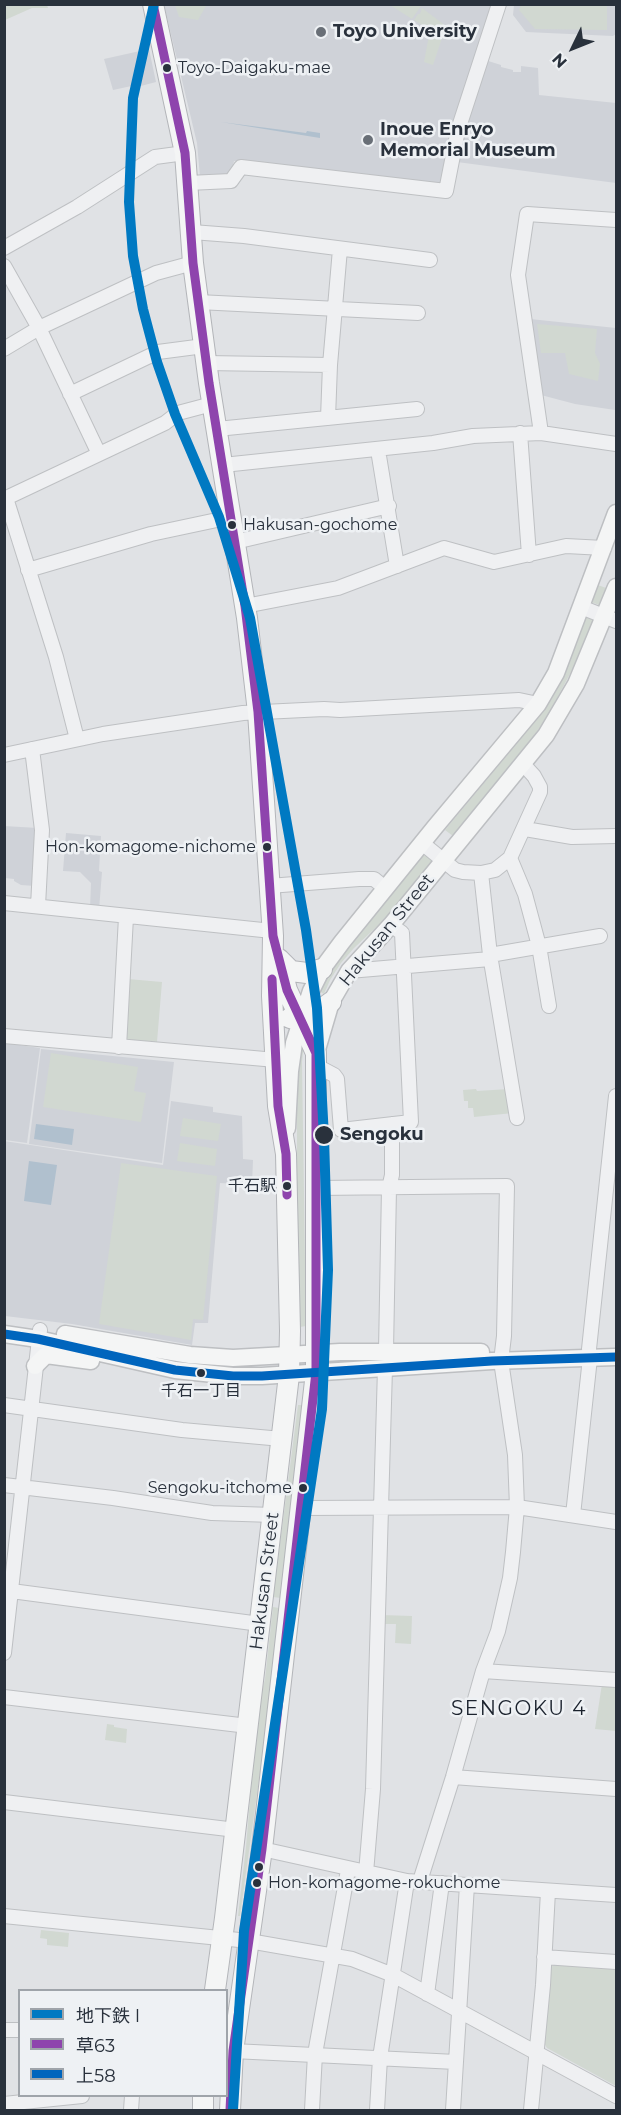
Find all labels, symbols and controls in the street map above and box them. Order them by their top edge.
north arrow [543,18,603,78]
place label: Toyo University [333,21,477,43]
marker: Toyo University [314,25,328,39]
text: N [548,49,571,72]
place label: Toyo-Daigaku-mae [178,58,331,78]
marker: Toyo-Daigaku-mae [161,62,173,74]
place label: Inoue Enryo Memorial Museum [380,119,556,162]
marker: Inoue Enryo Memorial Museum [361,133,375,147]
place label: Hakusan-gochome [243,515,397,535]
marker: Hakusan-gochome [226,519,238,531]
place label: Hon-komagome-nichome [45,837,256,857]
marker: Hon-komagome-nichome [261,841,273,853]
street label: Hakusan Street [335,869,439,991]
marker: Sengoku [313,1124,335,1146]
place label: Sengoku [340,1124,424,1146]
place label: 千石駅 [228,1176,276,1196]
marker: 千石駅 [281,1180,293,1192]
marker: 千石一丁目 [195,1367,207,1379]
place label: 千石一丁目 [161,1381,241,1401]
place label: Sengoku-itchome [148,1478,292,1498]
marker: Sengoku-itchome [297,1482,309,1494]
street label: Hakusan Street [246,1511,284,1651]
district label: SENGOKU 4 [451,1697,587,1721]
unlabelled marker [253,1861,265,1873]
place label: Hon-komagome-rokuchome [268,1873,500,1893]
marker: Hon-komagome-rokuchome [251,1877,263,1889]
legend [18,1989,228,2097]
text: 地下鉄 I [76,2005,140,2027]
text: 草63 [76,2035,115,2057]
text: 上58 [76,2065,116,2087]

